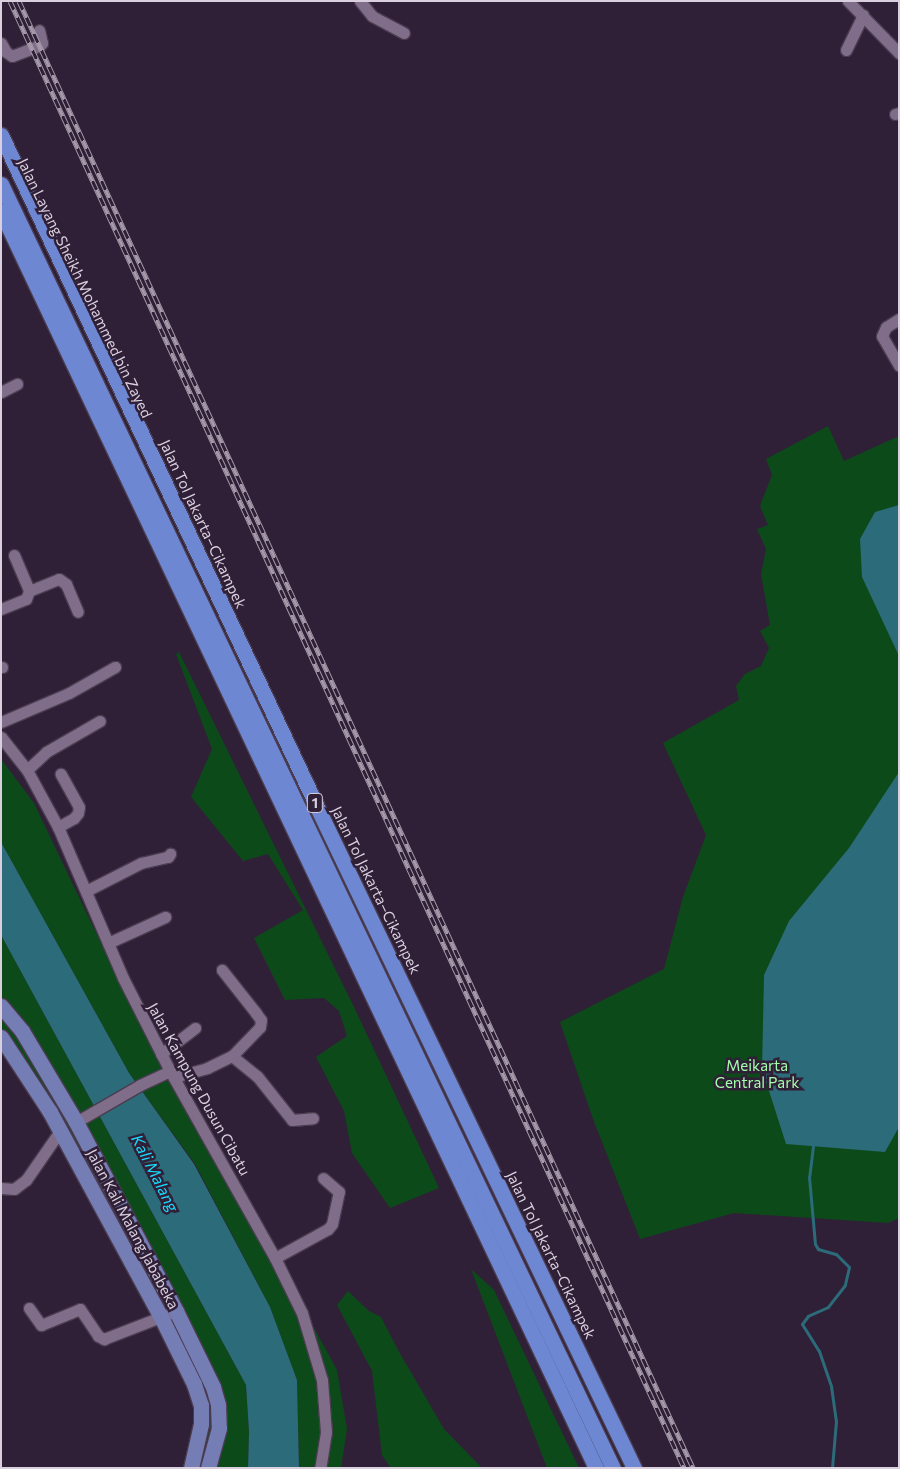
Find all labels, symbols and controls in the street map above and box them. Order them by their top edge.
street label: Jalan Layang Sheikh Mohammed bin Zayed [14,155,156,421]
street label: Jalan Tol Jakarta–Cikampek [156,437,250,611]
road number: 1 [306,791,324,814]
street label: Jalan Tol Jakarta–Cikampek [327,803,425,977]
street label: Jalan Kampung Dusun Cibatu [144,1000,254,1178]
park label: Meikarta Central Park [715,1056,799,1091]
water label: Kali Malang [127,1131,183,1215]
street label: Jalan Kali Malang Jababeka [83,1146,183,1312]
street label: Jalan Tol Jakarta–Cikampek [502,1168,600,1342]

